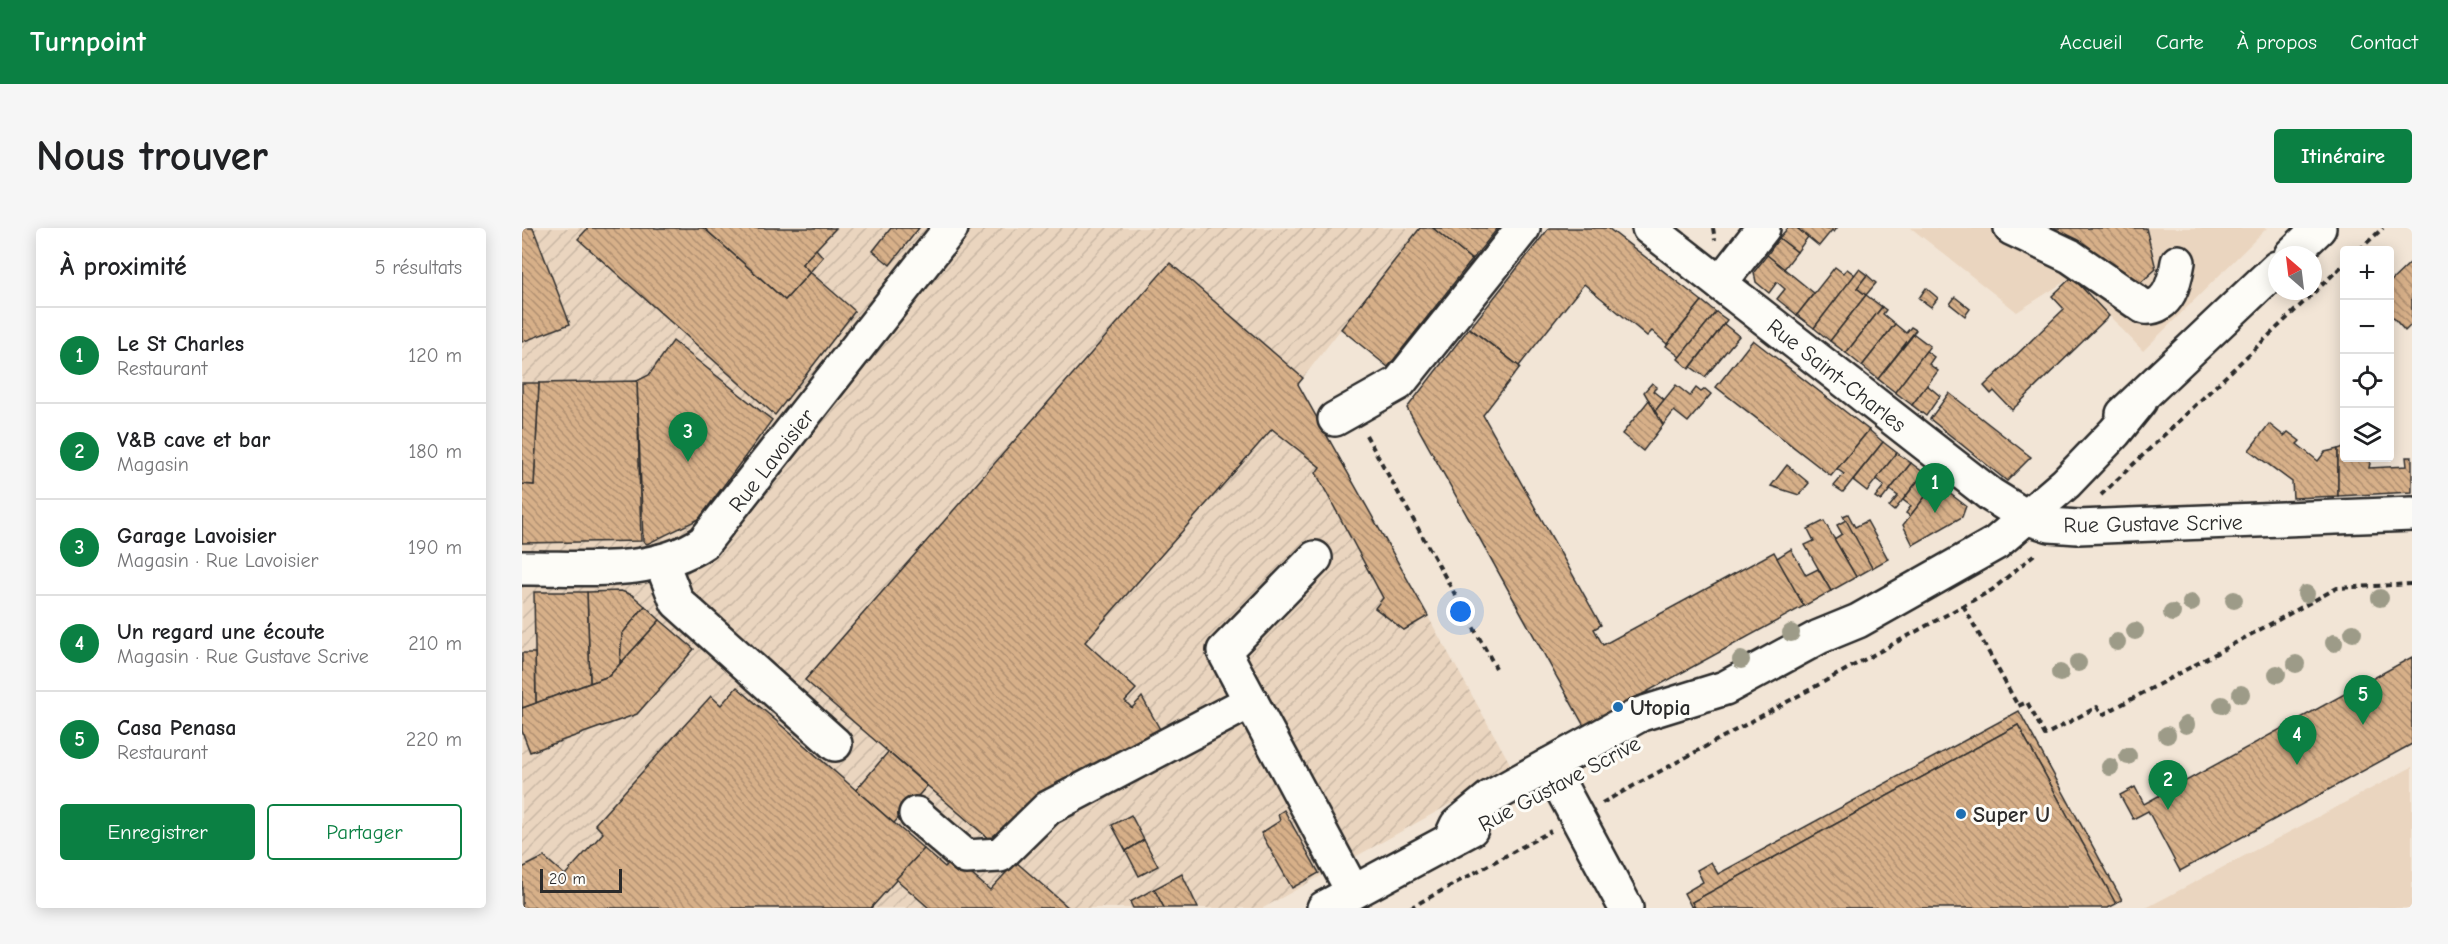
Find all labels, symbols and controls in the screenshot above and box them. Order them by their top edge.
text: Turnpoint [30,26,146,58]
text: Accueil [2060,30,2123,54]
text: Carte [2156,30,2204,54]
text: À propos [2237,30,2317,54]
text: Contact [2350,30,2418,54]
button: Itinéraire [2274,129,2412,183]
text: Nous trouver [36,132,268,181]
north arrow [2268,246,2322,300]
map controls [2340,246,2394,462]
button: + [2340,246,2394,300]
text: À proximité [60,252,187,282]
text: 5 résultats [375,256,462,279]
button: − [2340,300,2394,354]
street label: Rue Saint-Charles [1762,314,1911,438]
text: Le St Charles [117,331,244,357]
text: 1 [76,344,83,367]
text: 120 m [408,344,462,367]
button: locate [2340,354,2394,408]
text: Restaurant [117,357,207,380]
street label: Rue Lavoisier [723,404,820,517]
button: layers [2340,408,2394,462]
pin: 3 [668,412,708,462]
text: V&B cave et bar [117,427,270,453]
text: 2 [75,440,84,463]
text: 180 m [408,440,462,463]
text: Magasin [117,453,189,476]
pin: 1 [1916,464,1954,513]
street label: Rue Gustave Scrive [2063,509,2243,539]
text: Garage Lavoisier [117,523,276,549]
text: 3 [75,536,84,559]
text: 190 m [408,536,462,559]
text: Magasin · Rue Lavoisier [117,549,319,572]
your location [1446,597,1475,626]
text: Un regard une écoute [117,619,325,645]
text: 4 [75,632,84,655]
text: 210 m [408,632,462,655]
text: Magasin · Rue Gustave Scrive [117,645,369,668]
pin: 5 [2344,676,2382,725]
place label: Utopia [1630,695,1691,721]
marker: Utopia [1611,700,1625,714]
text: Casa Penasa [117,715,236,741]
pin: 4 [2278,716,2316,765]
text: 5 [74,728,85,751]
text: 220 m [406,728,462,751]
street label: Rue Gustave Scrive [1474,730,1645,837]
text: Restaurant [117,741,207,764]
pin: 2 [2148,760,2188,810]
place label: Super U [1973,802,2050,828]
button: Enregistrer [60,804,255,860]
button: Partager [267,804,462,860]
marker: Super U [1954,807,1968,821]
scale bar [540,866,622,894]
text: 20 m [549,870,586,888]

